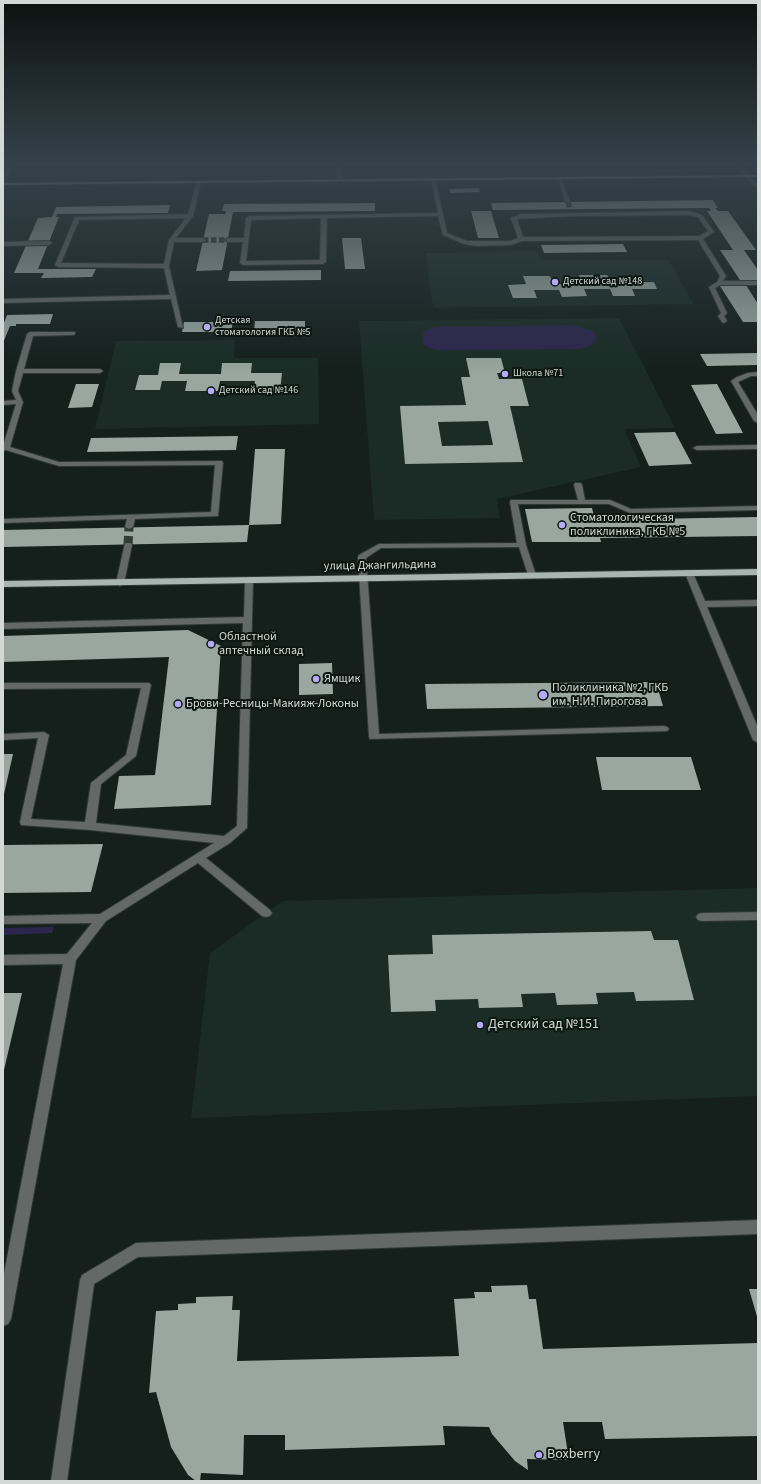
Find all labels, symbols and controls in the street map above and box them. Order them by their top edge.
place label: Детский сад №148 [563,276,642,288]
marker: Детский сад №148 [550,277,560,287]
place label: Детская стоматология ГКБ №5 [215,315,311,338]
marker: Детская стоматология ГКБ №5 [202,322,212,332]
place label: Школа №71 [513,368,563,380]
marker: Школа №71 [500,369,510,379]
place label: Детский сад №146 [219,385,298,397]
marker: Детский сад №146 [206,386,216,396]
place label: Стоматологическая поликлиника, ГКБ №5 [570,511,685,539]
marker: Стоматологическая поликлиника, ГКБ №5 [557,520,567,530]
street label: улица Джангильдина [324,558,436,574]
place label: Областной аптечный склад [219,630,303,658]
marker: Областной аптечный склад [206,639,216,649]
place label: Ямщик [324,672,360,686]
marker: Ямщик [311,674,321,684]
place label: Поликлиника №2, ГКБ им. Н.И. Пирогова [552,681,668,709]
marker: Поликлиника №2, ГКБ им. Н.И. Пирогова [537,689,549,701]
place label: Брови-Ресницы-Макияж-Локоны [186,697,359,711]
marker: Брови-Ресницы-Макияж-Локоны [173,699,183,709]
place label: Детский сад №151 [488,1017,599,1033]
marker: Детский сад №151 [475,1020,485,1030]
place label: Boxberry [547,1447,600,1463]
marker: Boxberry [534,1450,544,1460]

